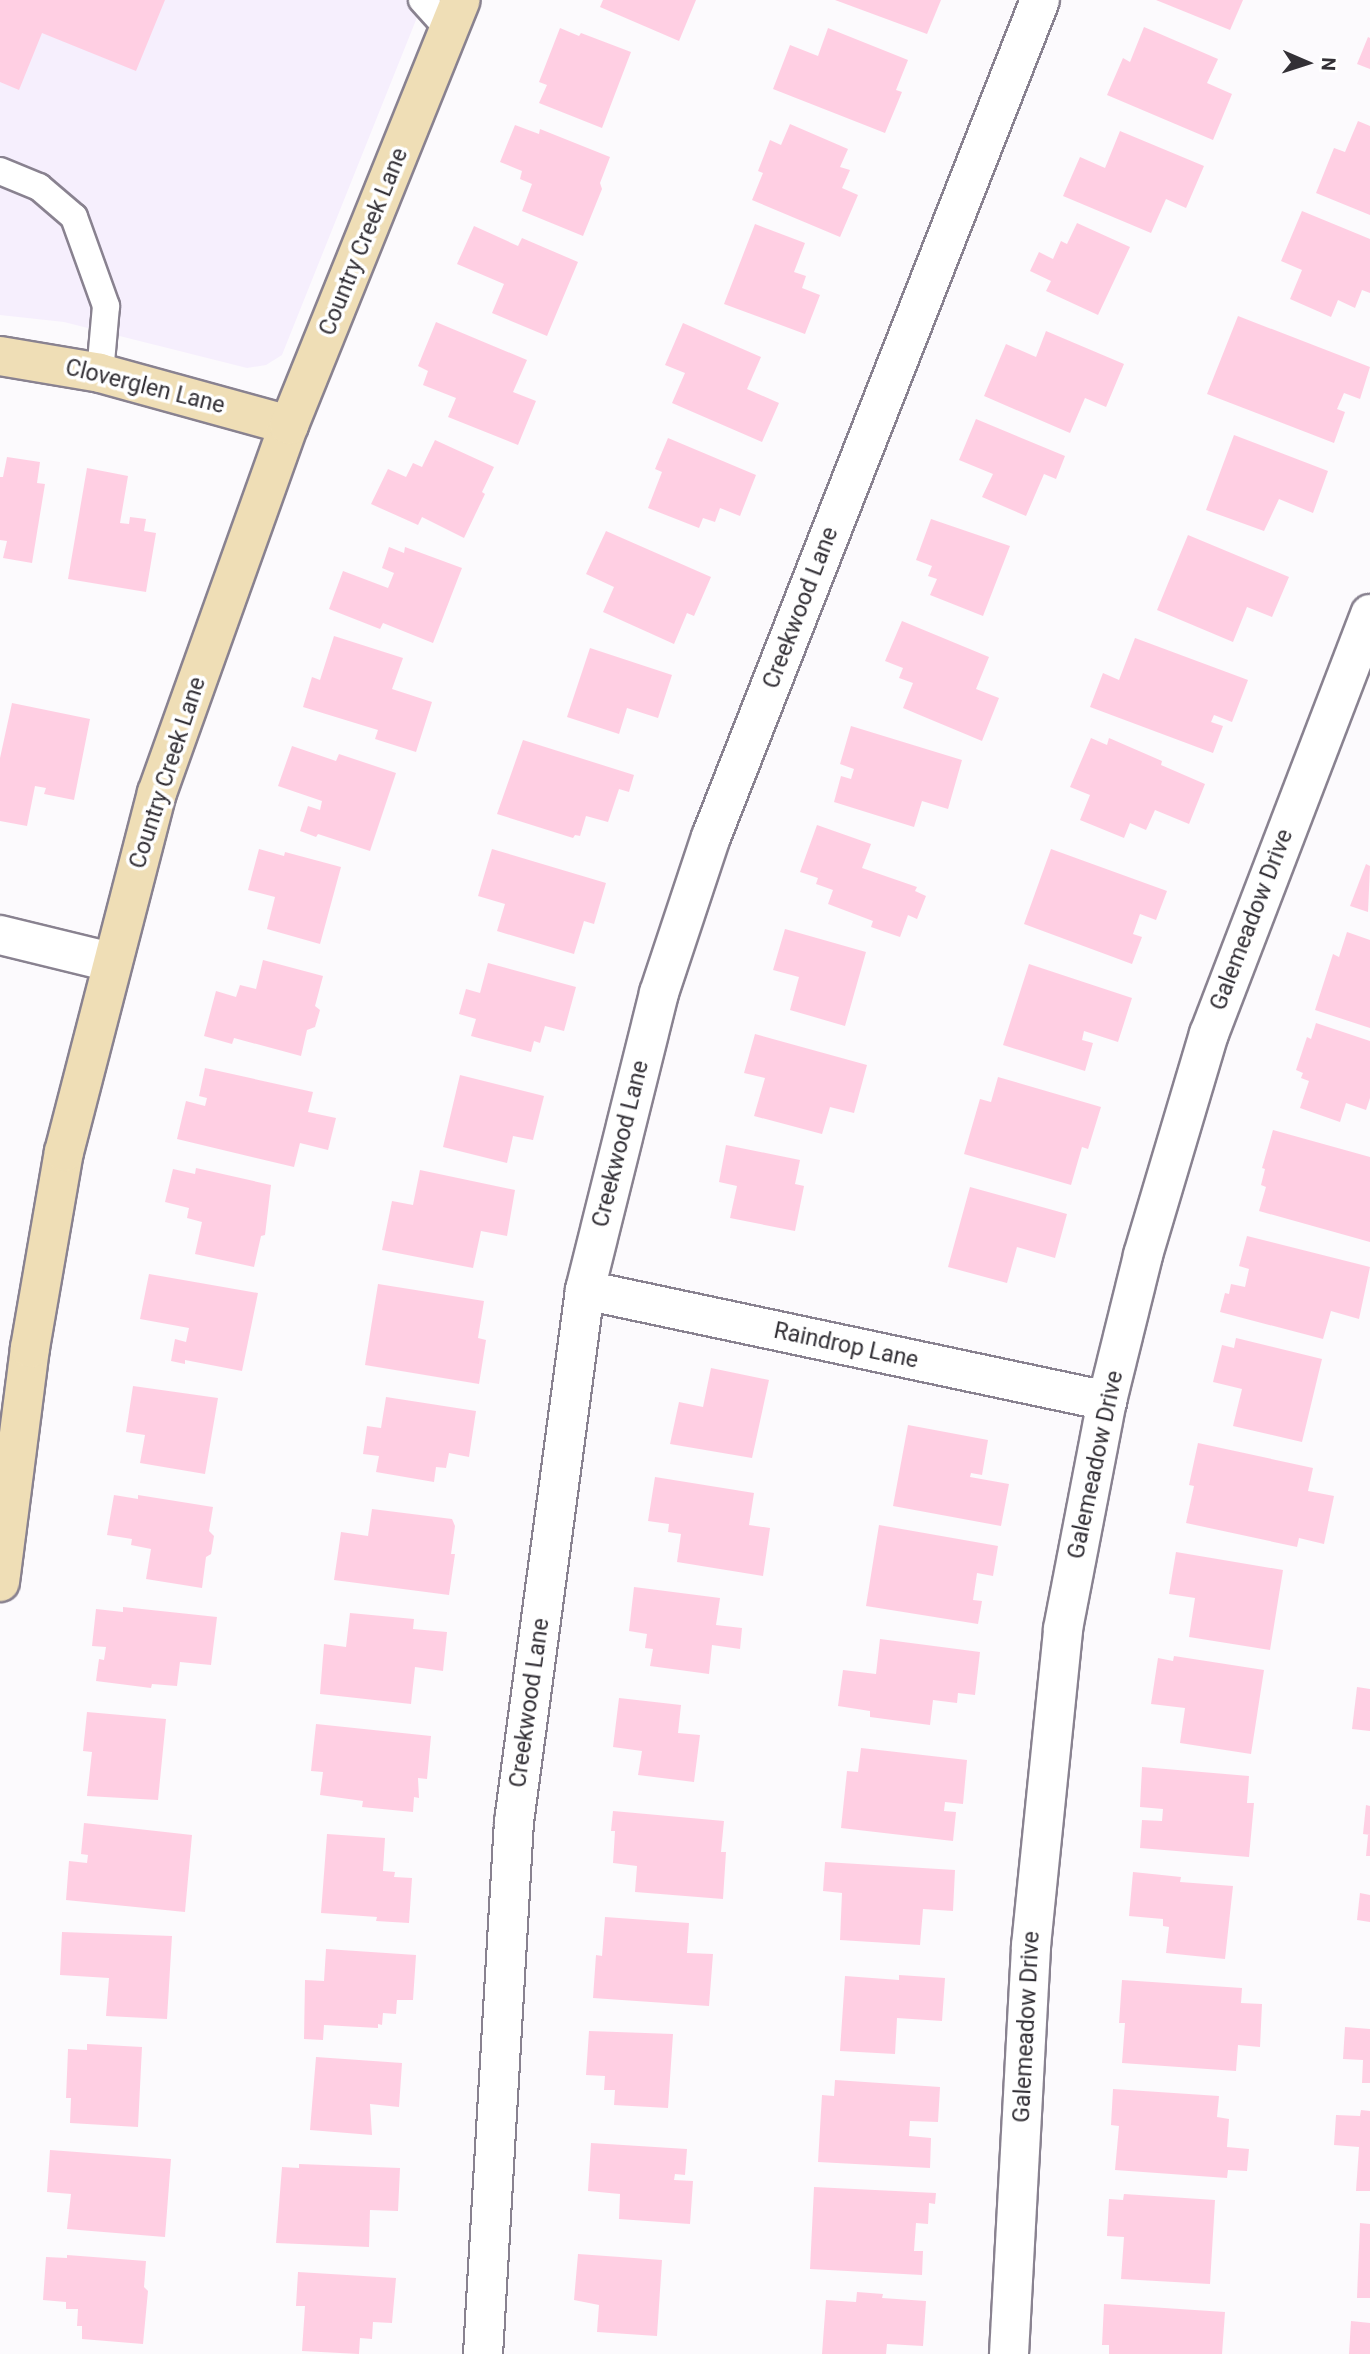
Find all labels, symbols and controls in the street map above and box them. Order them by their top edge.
north arrow [1272,28,1342,98]
text: N [1317,57,1340,71]
street label: Country Creek Lane [314,144,414,340]
street label: Cloverglen Lane [62,354,228,420]
street label: Creekwood Lane [758,523,844,693]
street label: Country Creek Lane [124,674,212,872]
street label: Galemeadow Drive [1205,826,1299,1014]
street label: Creekwood Lane [587,1058,655,1230]
street label: Raindrop Lane [771,1317,921,1375]
street label: Galemeadow Drive [1063,1368,1129,1562]
street label: Creekwood Lane [504,1617,556,1789]
street label: Galemeadow Drive [1008,1931,1046,2123]

